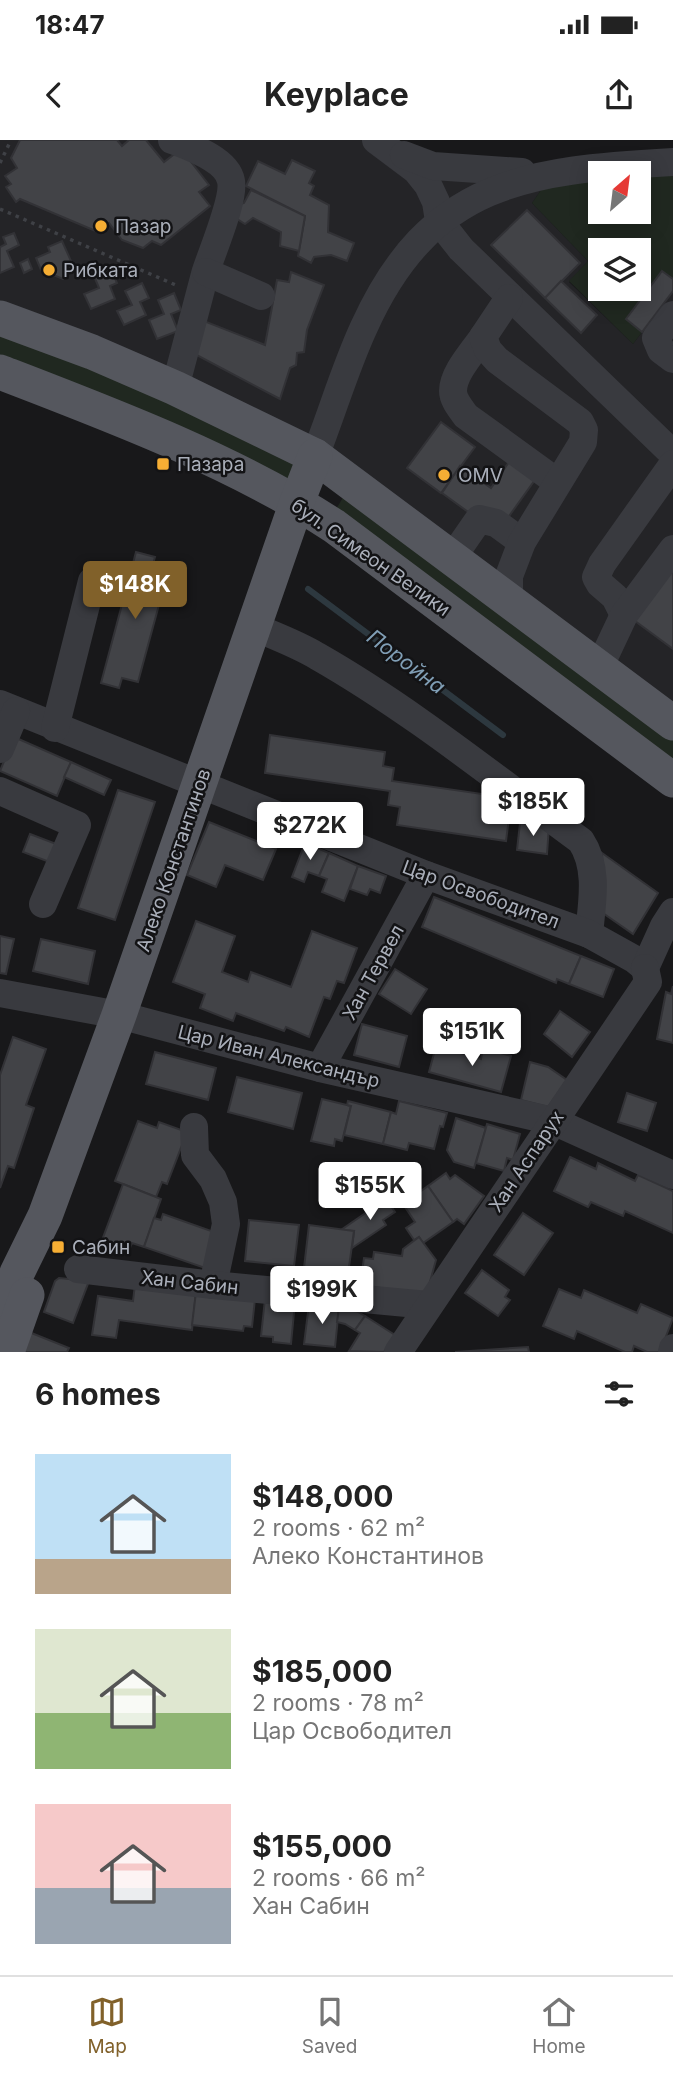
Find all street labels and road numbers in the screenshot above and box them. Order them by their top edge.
street label: бул. Симеон Велики [287,494,455,621]
street label: Алеко Константинов [131,766,216,955]
street label: Цар Освободител [399,855,562,934]
street label: Хан Тервел [338,921,409,1024]
street label: Цар Иван Александър [175,1020,382,1093]
street label: Хан Аспарух [484,1106,569,1216]
street label: Хан Сабин [140,1266,240,1299]

